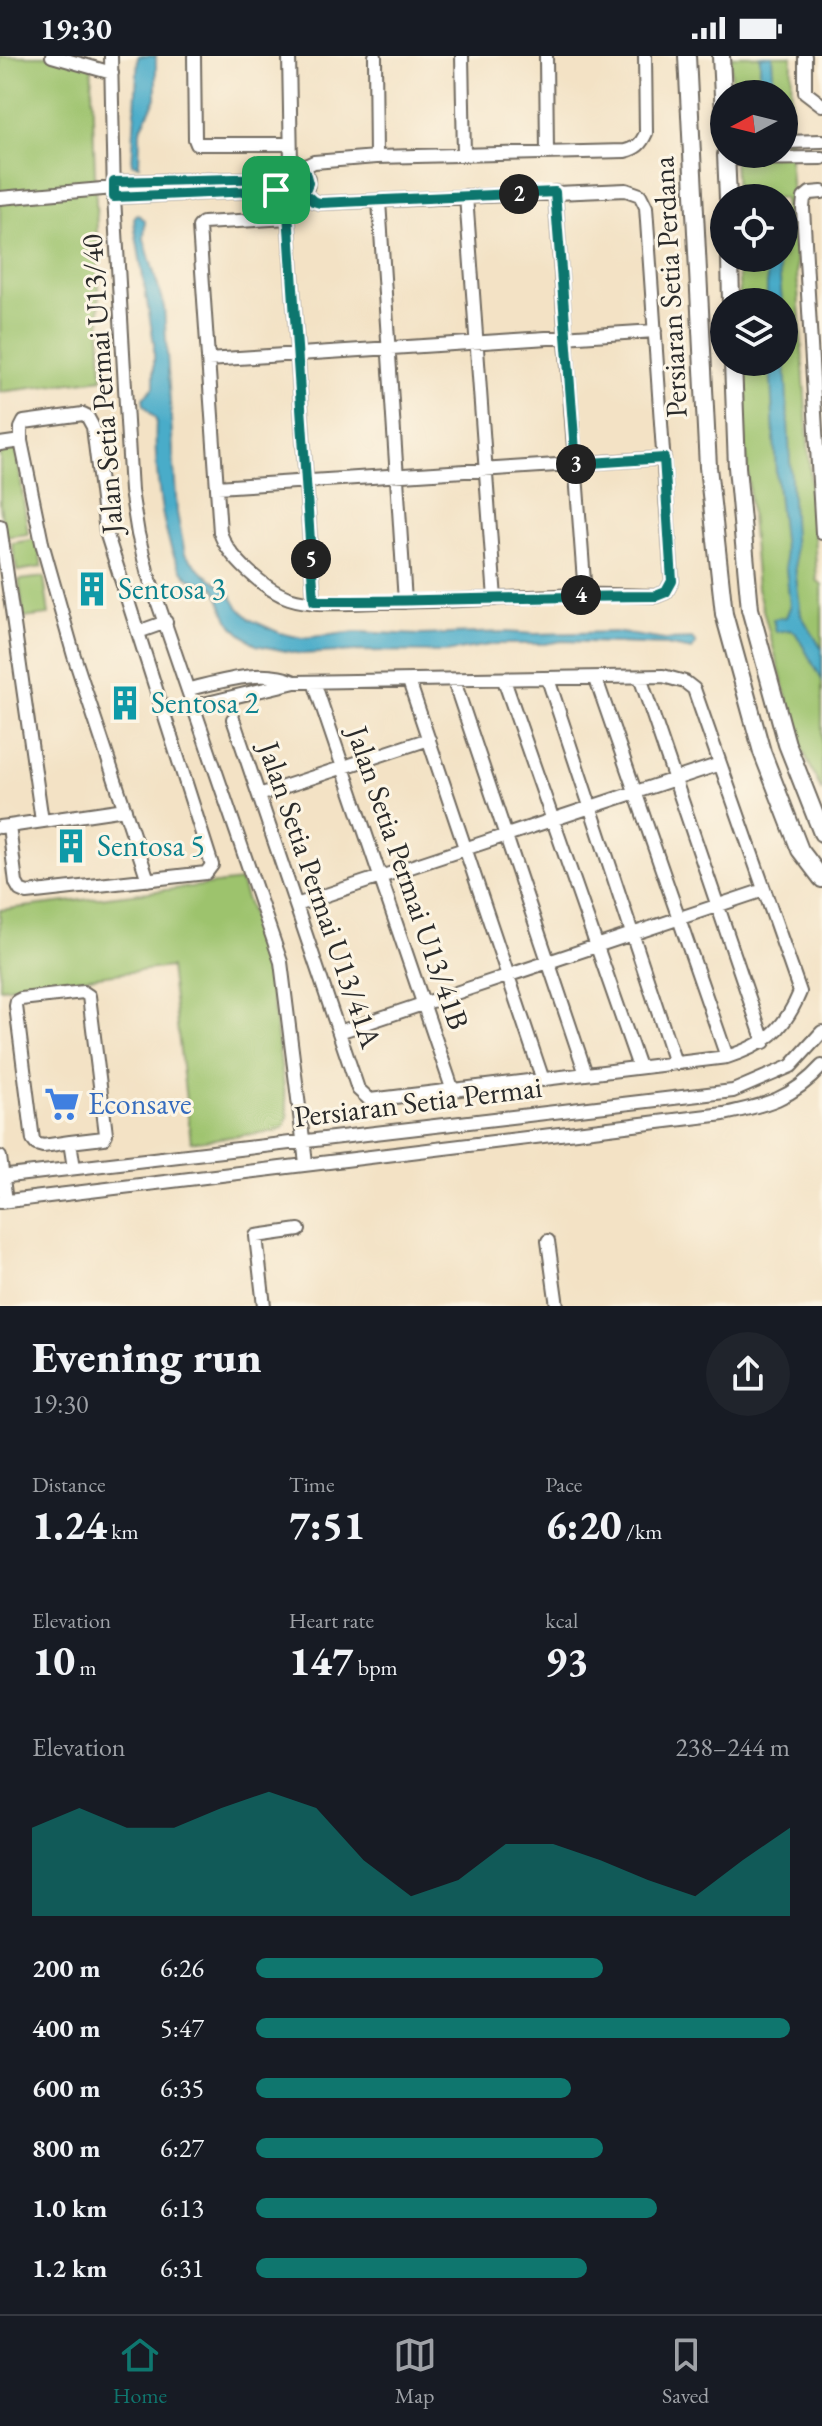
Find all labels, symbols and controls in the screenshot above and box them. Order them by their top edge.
text: 19:30 [40,9,112,48]
north arrow [710,80,798,168]
map controls [710,80,798,376]
street label: Persiaran Setia Perdana [643,155,696,419]
pin [242,156,310,224]
icon: arrive [254,168,298,212]
pin: 2 [499,174,539,214]
text: 2 [513,179,525,208]
button: locate [710,184,798,272]
street label: Jalan Setia Permai U13/40 [72,233,132,538]
button: layers [710,288,798,376]
pin: 3 [556,444,596,484]
text: 3 [570,449,582,478]
pin: 5 [291,539,331,579]
text: 5 [305,544,317,573]
place label: Sentosa 3 [118,569,226,608]
building icon: Sentosa 3 [73,570,111,608]
pin: 4 [561,575,601,615]
text: 4 [575,580,587,609]
place label: Sentosa 2 [151,683,259,722]
building icon: Sentosa 2 [106,684,144,722]
street label: Jalan Setia Permai U13/41B [337,718,479,1035]
street label: Jalan Setia Permai U13/41A [249,734,391,1053]
place label: Sentosa 5 [97,826,205,865]
building icon: Sentosa 5 [52,827,90,865]
street label: Persiaran Setia Permai [292,1067,544,1136]
place label: Econsave [88,1084,192,1123]
supermarket icon: Econsave [43,1085,81,1123]
text: Evening run [32,1328,262,1385]
button: share [706,1332,790,1416]
text: 19:30 [32,1387,88,1421]
text: Distance [32,1470,105,1499]
text: Time [289,1470,334,1499]
text: Pace [545,1470,582,1499]
text: 1.24 [32,1499,107,1551]
text: 7:51 [289,1499,365,1551]
text: 6:20 [545,1499,622,1551]
text: km [107,1517,139,1546]
text: /km [622,1517,662,1546]
text: Elevation [32,1606,111,1635]
text: Heart rate [289,1606,374,1635]
text: kcal [545,1606,578,1635]
text: 10 [32,1635,75,1687]
text: 147 [289,1635,353,1687]
text: 93 [545,1635,589,1687]
text: m [75,1653,97,1682]
text: bpm [353,1653,398,1682]
text: Elevation [32,1730,126,1764]
text: 238–244 m [675,1730,790,1764]
text: 200 m [32,1951,100,1985]
text: 6:26 [160,1951,204,1985]
text: 400 m [32,2011,100,2045]
text: 5:47 [160,2011,204,2045]
text: 600 m [32,2071,100,2105]
text: 6:35 [160,2071,204,2105]
text: 800 m [32,2131,100,2165]
text: 6:27 [160,2131,204,2165]
text: 1.0 km [32,2191,107,2225]
text: 6:13 [160,2191,204,2225]
text: 1.2 km [32,2251,107,2285]
text: 6:31 [160,2251,204,2285]
tab: Home [113,2333,167,2410]
tab: Map [393,2333,437,2410]
tab: Saved [662,2333,709,2410]

